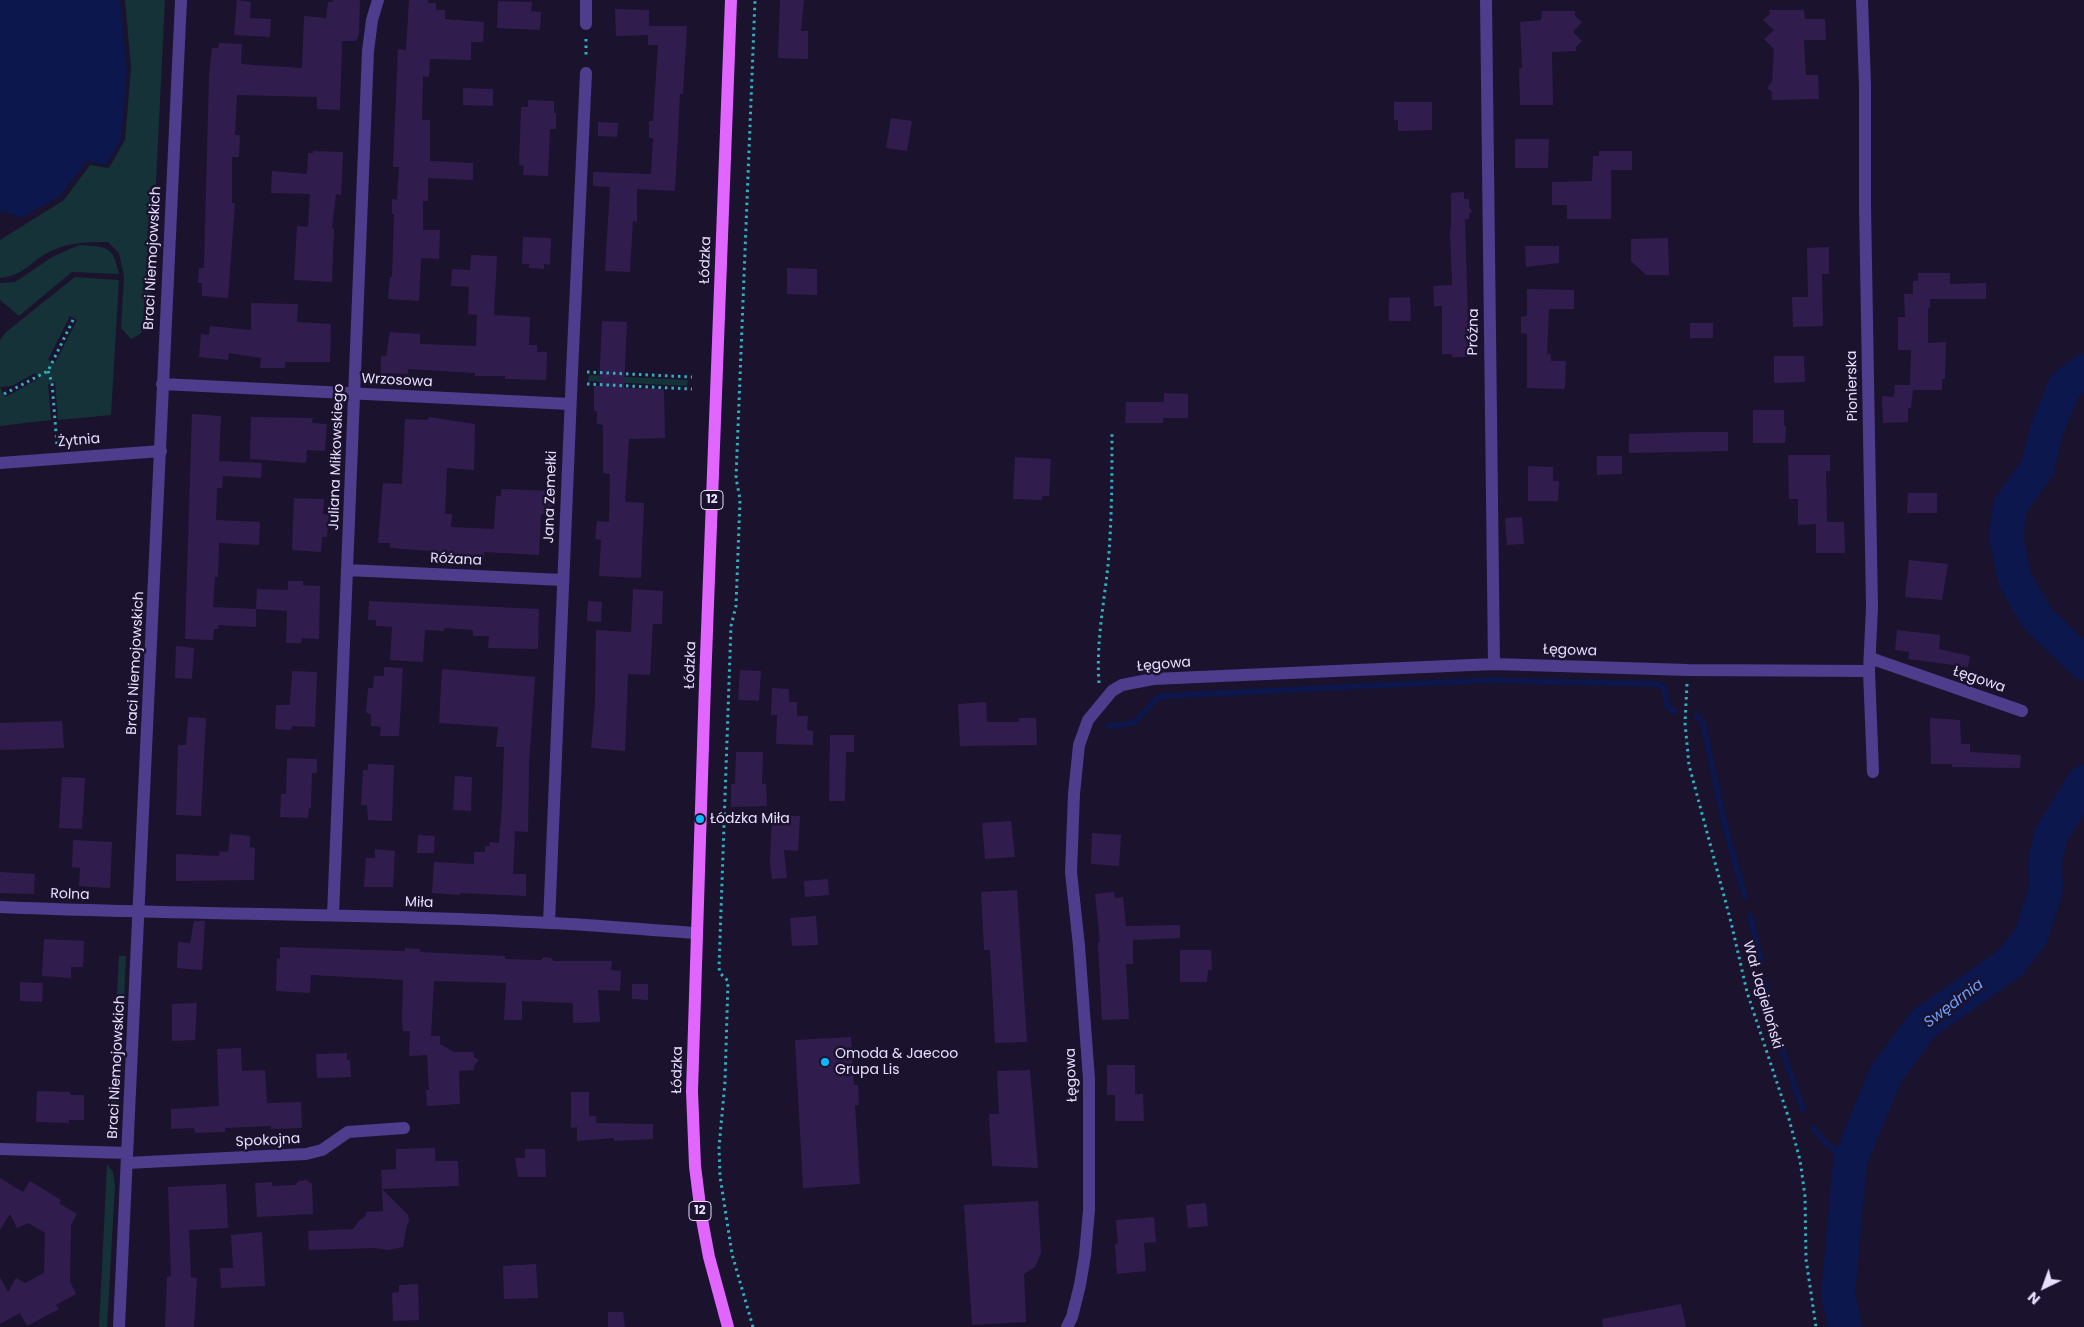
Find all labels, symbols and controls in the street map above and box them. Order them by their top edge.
street label: Braci Niemojowskich [141,186,165,330]
street label: Łódzka [697,236,715,284]
street label: Próżna [1465,308,1483,356]
street label: Pionierska [1844,350,1862,422]
street label: Wrzosowa [361,371,433,391]
street label: Juliana Miłkowskiego [326,383,348,531]
street label: Żytnia [57,431,101,451]
street label: Jana Zemełki [541,450,561,544]
road number: 12 [701,490,723,510]
street label: Różana [430,550,482,570]
street label: Braci Niemojowskich [124,591,148,735]
street label: Łódzka [682,641,700,689]
street label: Łęgowa [1543,642,1597,660]
street label: Łęgowa [1136,654,1192,676]
street label: Łęgowa [1951,663,2007,697]
place label: Łódzka Miła [710,811,790,827]
marker: Łódzka Miła [694,813,706,825]
street label: Rolna [50,886,90,904]
street label: Miła [404,894,434,912]
street label: Wał Jagielloński [1739,939,1785,1051]
water label: Swędrnia [1921,976,1987,1032]
street label: Braci Niemojowskich [105,995,129,1139]
street label: Łódzka [669,1046,687,1094]
place label: Omoda & Jaecoo Grupa Lis [835,1046,958,1078]
street label: Łęgowa [1063,1048,1081,1102]
marker: Omoda & Jaecoo Grupa Lis [819,1056,831,1068]
street label: Spokojna [235,1131,301,1151]
road number: 12 [689,1202,711,1220]
north arrow [2019,1262,2069,1312]
text: N [2023,1287,2045,1309]

